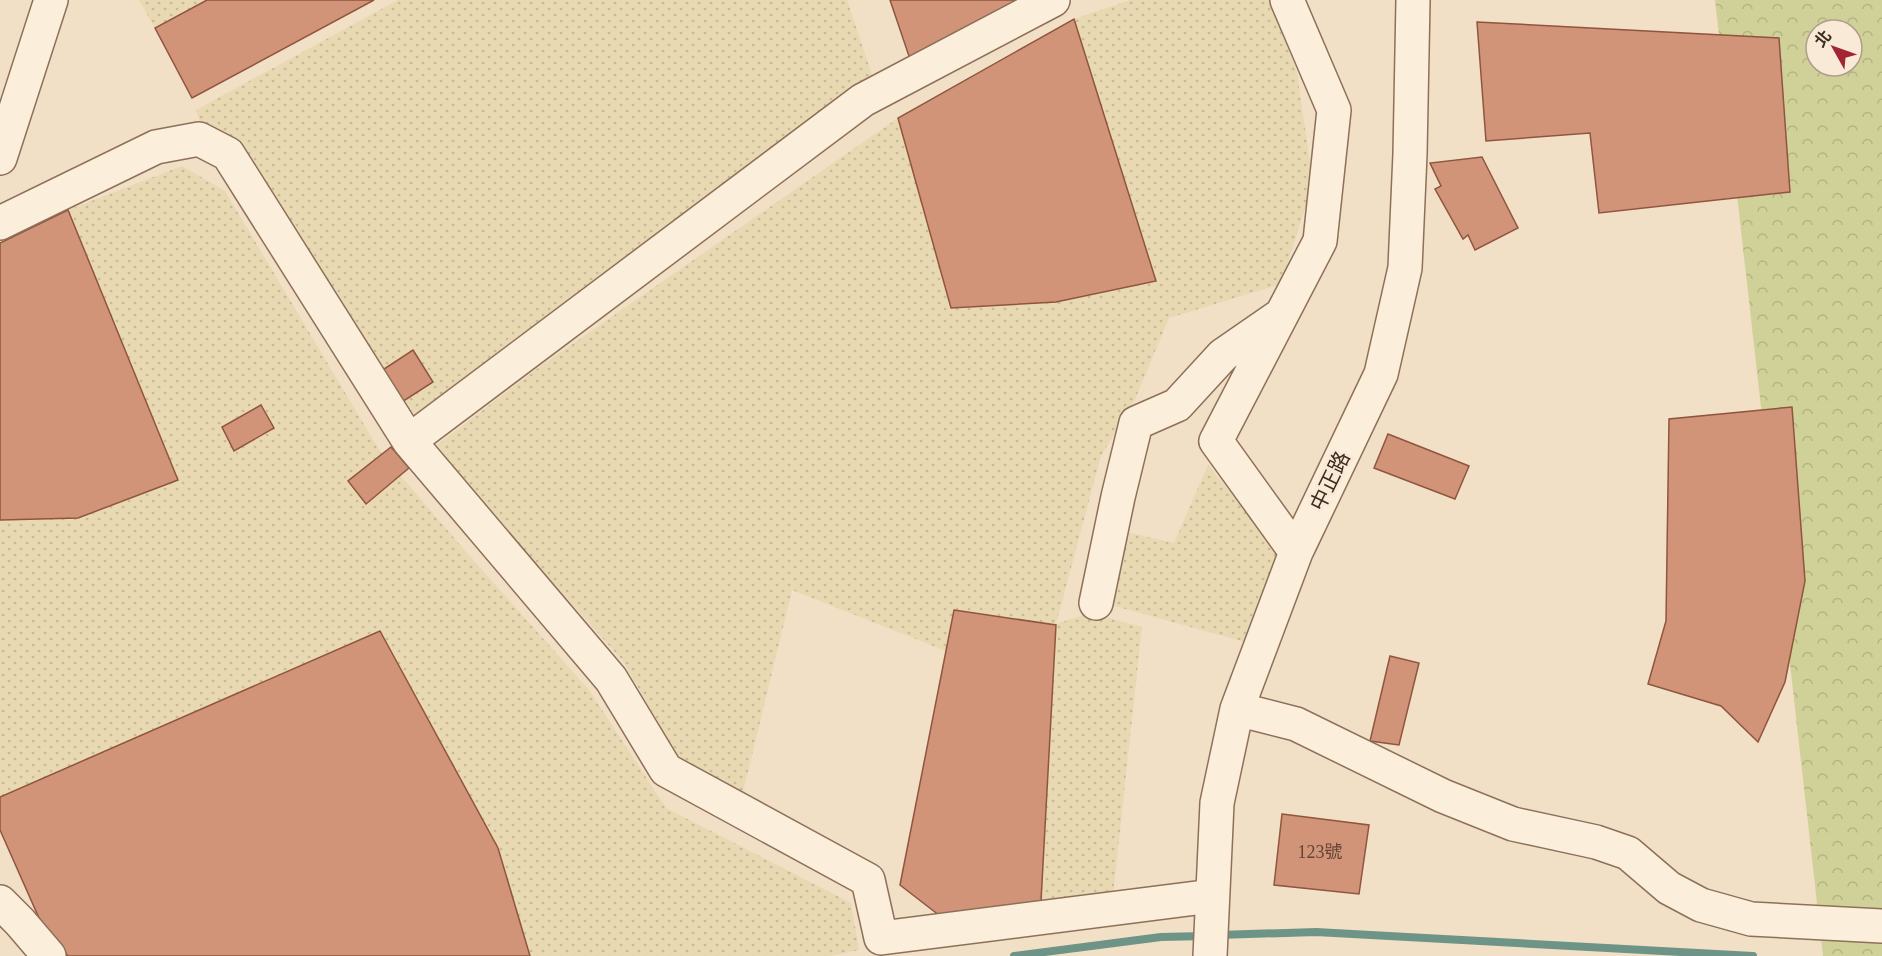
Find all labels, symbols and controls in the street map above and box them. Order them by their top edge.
north arrow [1804,18,1864,78]
text: 北 [1811,27,1835,50]
street label: 中正路 [1305,447,1355,515]
house number: 123號 [1298,842,1343,862]

